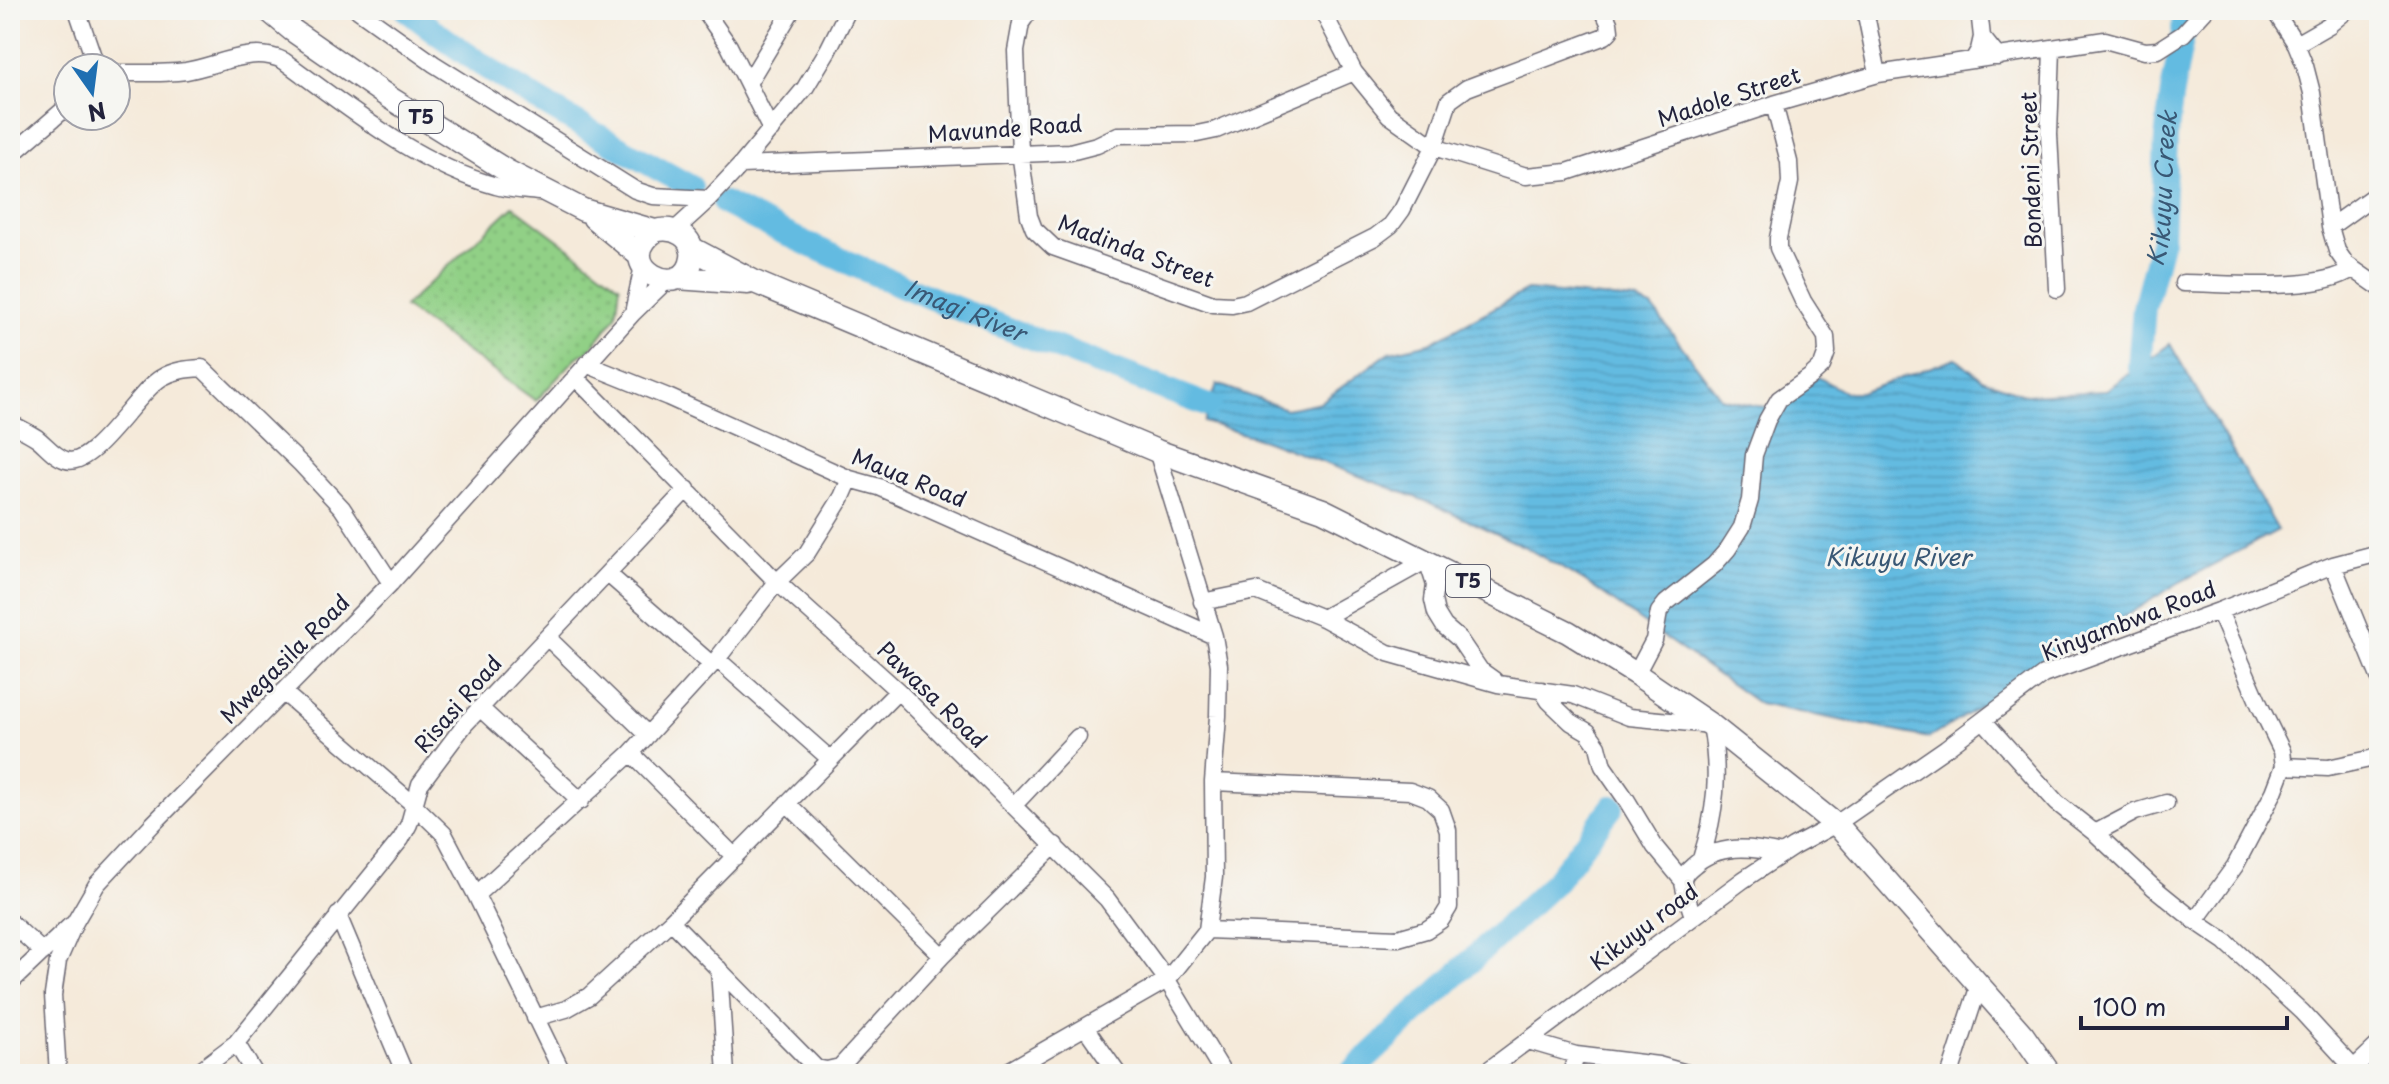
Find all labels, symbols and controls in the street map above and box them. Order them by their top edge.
north arrow [52,52,132,132]
street label: Madole Street [1653,57,1804,134]
street label: Bondeni Street [2010,91,2049,249]
text: N [85,95,110,131]
road number: T5 [399,101,443,133]
street label: Mavunde Road [927,106,1083,149]
water label: Kikuyu Creek [2136,107,2186,270]
street label: Madinda Street [1054,205,1219,295]
water label: Imagi River [899,269,1034,351]
street label: Maua Road [847,439,972,515]
water label: Kikuyu River [1825,538,1974,574]
road number: T5 [1446,565,1490,597]
street label: Kinyambwa Road [2037,571,2220,668]
street label: Mwegasila Road [212,586,356,730]
street label: Pawasa Road [871,633,995,755]
street label: Risasi Road [405,647,509,759]
street label: Kikuyu road [1582,874,1704,978]
scale bar [2081,980,2287,1030]
text: 100 m [2093,988,2166,1024]

